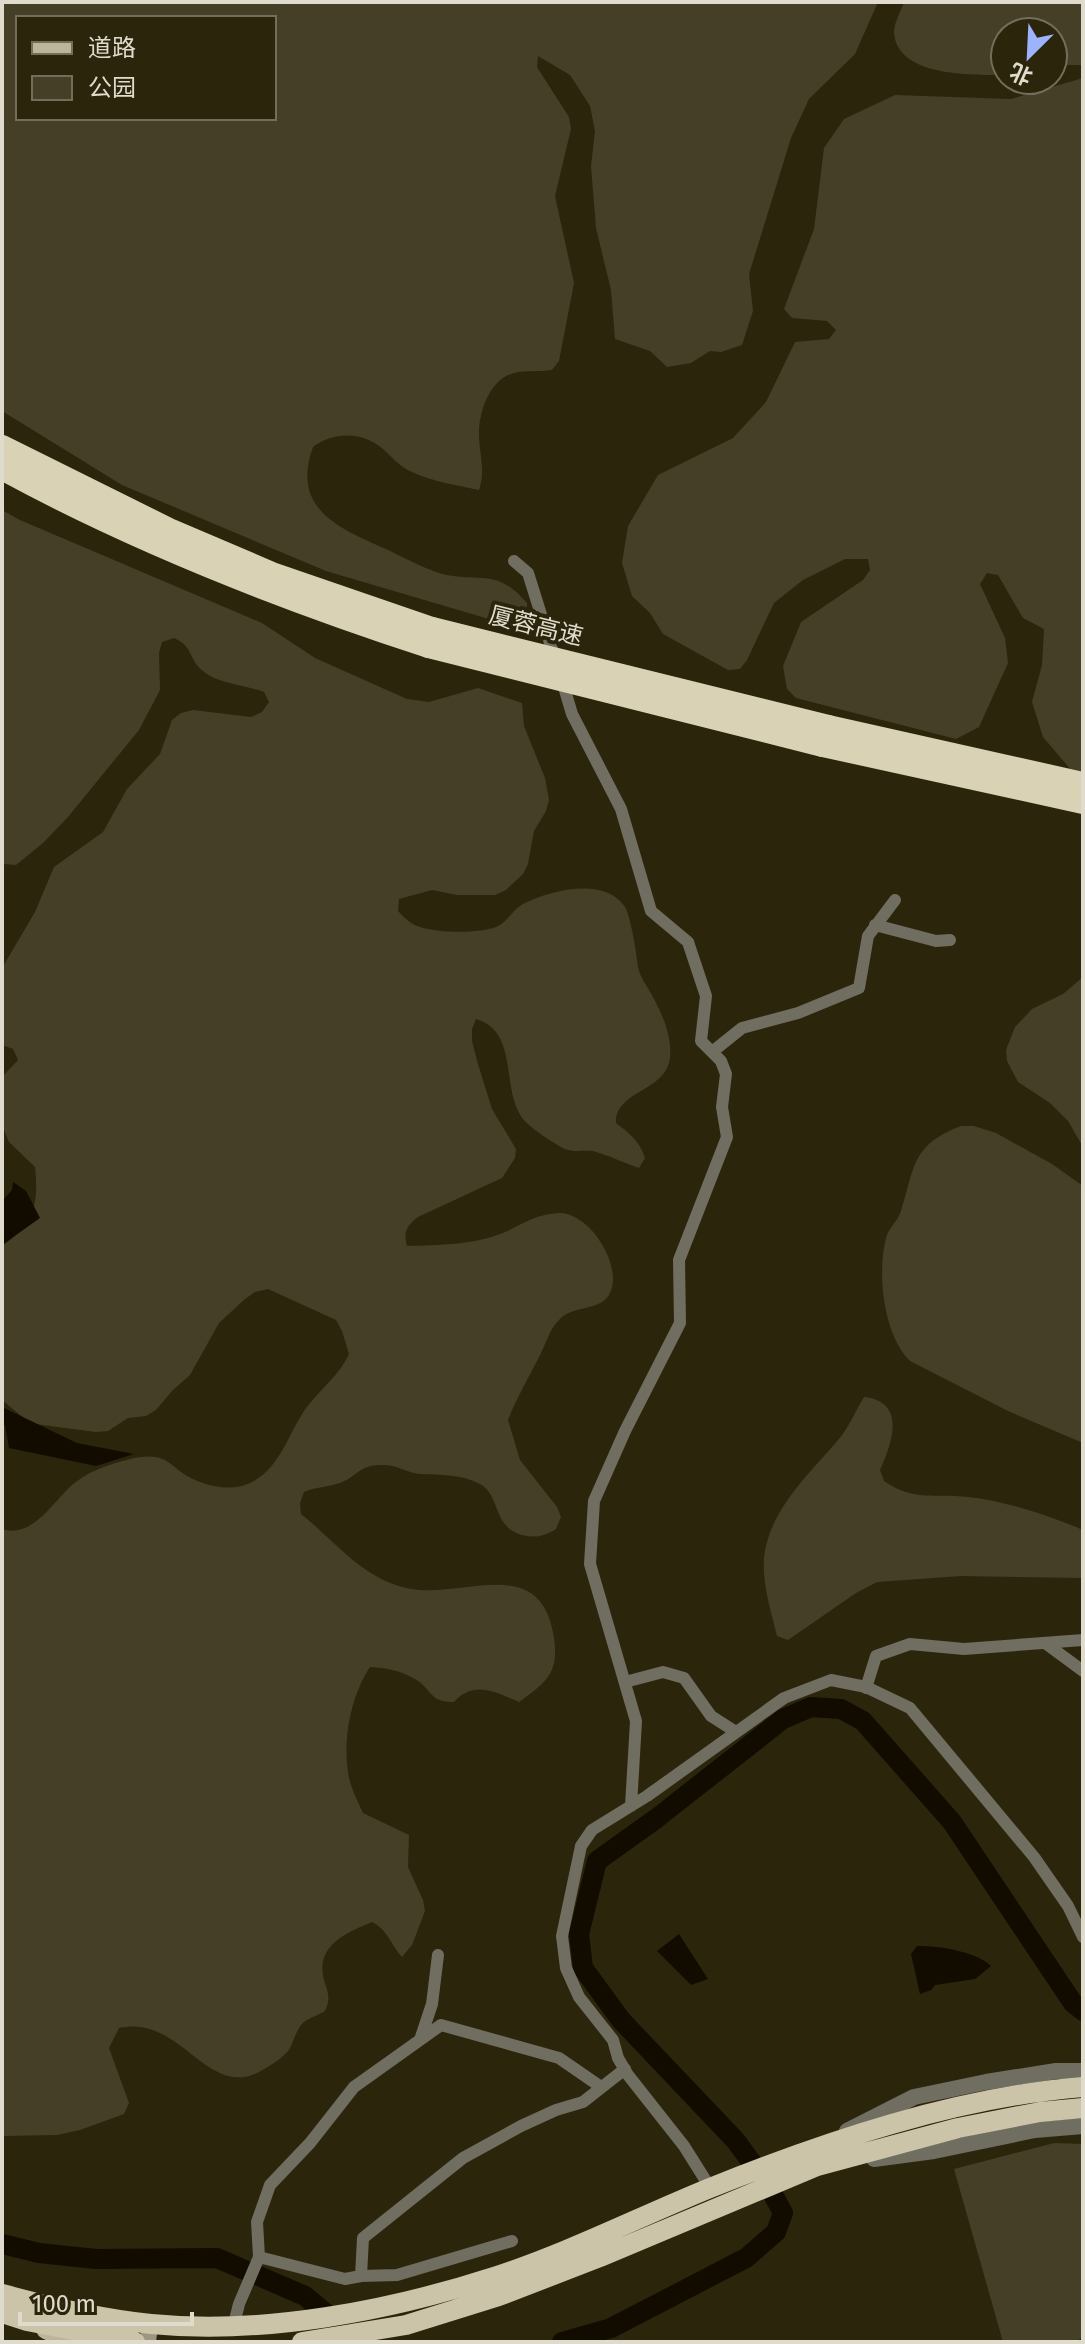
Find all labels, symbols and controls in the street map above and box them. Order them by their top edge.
legend [16,16,276,120]
north arrow [989,16,1069,96]
text: 道路 [88,34,136,62]
text: 北 [1006,57,1037,91]
text: 公园 [88,74,136,102]
street label: 厦蓉高速 [486,601,586,651]
scale bar [20,2276,192,2326]
text: 100 m [32,2290,96,2318]

